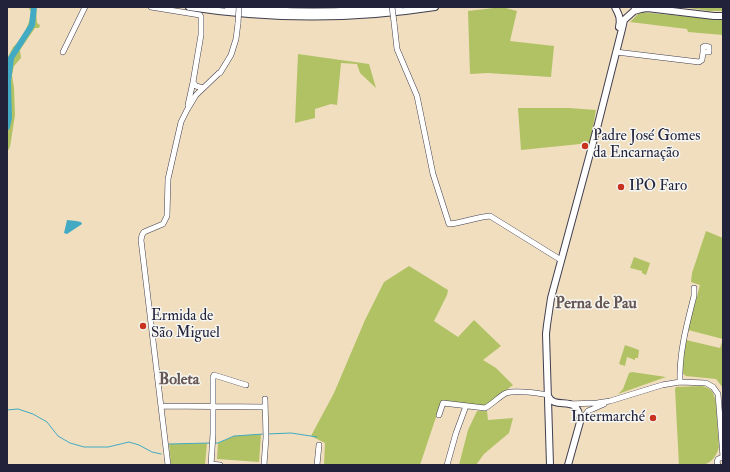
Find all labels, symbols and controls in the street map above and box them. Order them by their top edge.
place label: Padre José Gomes da Encarnação [593,128,700,163]
marker: Padre José Gomes da Encarnação [580,141,590,151]
place label: IPO Faro [629,178,687,196]
marker: IPO Faro [616,182,626,192]
district label: Perna de Pau [555,295,637,315]
place label: Ermida de São Miguel [151,308,220,343]
marker: Ermida de São Miguel [138,321,148,331]
district label: Boleta [159,371,199,391]
place label: Intermarché [571,409,645,427]
marker: Intermarché [648,413,658,423]

